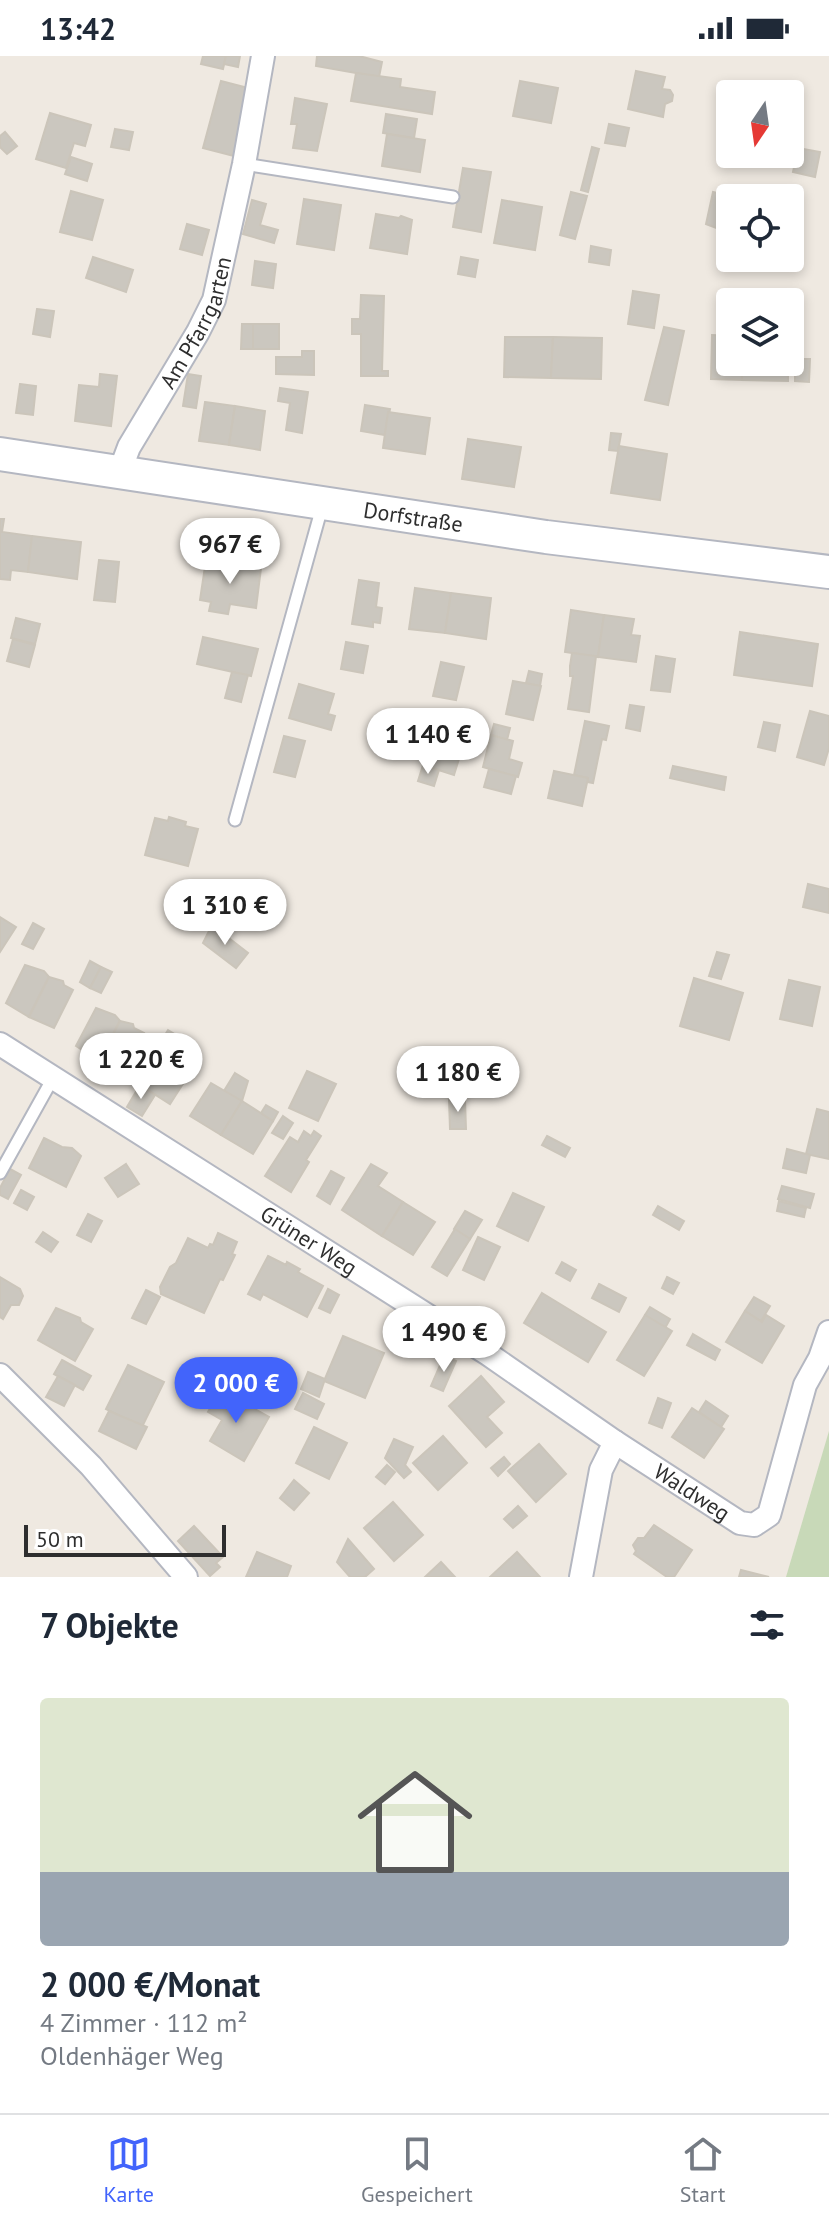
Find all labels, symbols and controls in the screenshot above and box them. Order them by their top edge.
text: 13:42 [40,9,116,48]
north arrow [716,80,804,168]
map controls [716,80,804,376]
button: locate [716,184,804,272]
street label: Am Pfarrgarten [153,254,237,394]
button: layers [716,288,804,376]
street label: Dorfstraße [362,495,465,538]
pin: 967 € [174,518,286,586]
text: 967 € [198,527,262,560]
pin: 1 140 € [354,708,502,776]
text: 1 140 € [385,717,471,750]
pin: 1 310 € [151,879,299,947]
text: 1 310 € [182,888,268,921]
pin: 1 220 € [67,1033,215,1101]
text: 1 220 € [98,1042,184,1075]
pin: 1 180 € [384,1046,532,1114]
text: 1 180 € [415,1055,501,1088]
street label: Grüner Weg [255,1199,362,1281]
pin: 1 490 € [370,1306,518,1374]
text: 1 490 € [401,1315,487,1348]
pin: 2 000 € [162,1357,310,1425]
text: 2 000 € [193,1366,279,1399]
street label: Waldweg [649,1457,735,1527]
scale bar [24,1521,226,1557]
text: 50 m [36,1525,84,1553]
text: 7 Objekte [40,1603,179,1647]
icon: filters [745,1603,789,1647]
icon: home [343,1750,487,1894]
text: 2 000 €/Monat [40,1962,260,2006]
text: 4 Zimmer · 112 m² [40,2006,248,2039]
text: Oldenhäger Weg [40,2039,224,2072]
tab: Karte [104,2132,154,2208]
tab: Gespeichert [361,2132,473,2208]
tab: Start [680,2132,725,2208]

